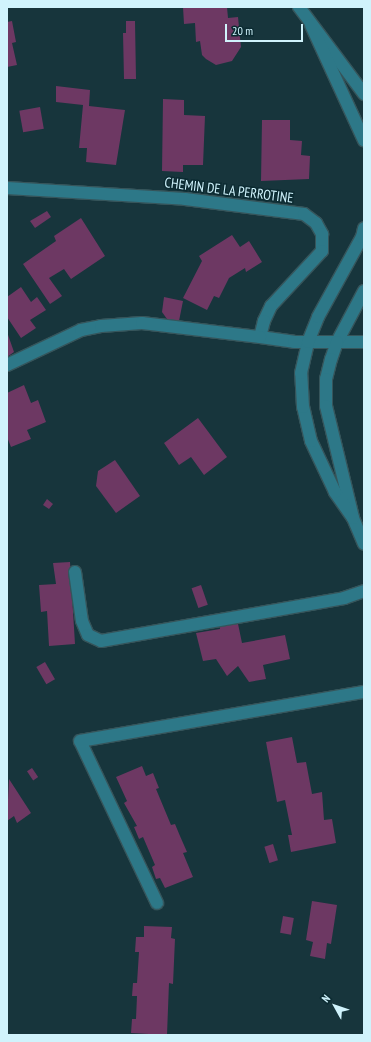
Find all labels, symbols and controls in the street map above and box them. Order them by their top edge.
scale bar [227,16,305,42]
text: 20 m [232,23,253,38]
street label: CHEMIN DE LA PERROTINE [163,174,295,206]
north arrow [315,986,355,1026]
text: N [319,992,333,1005]

